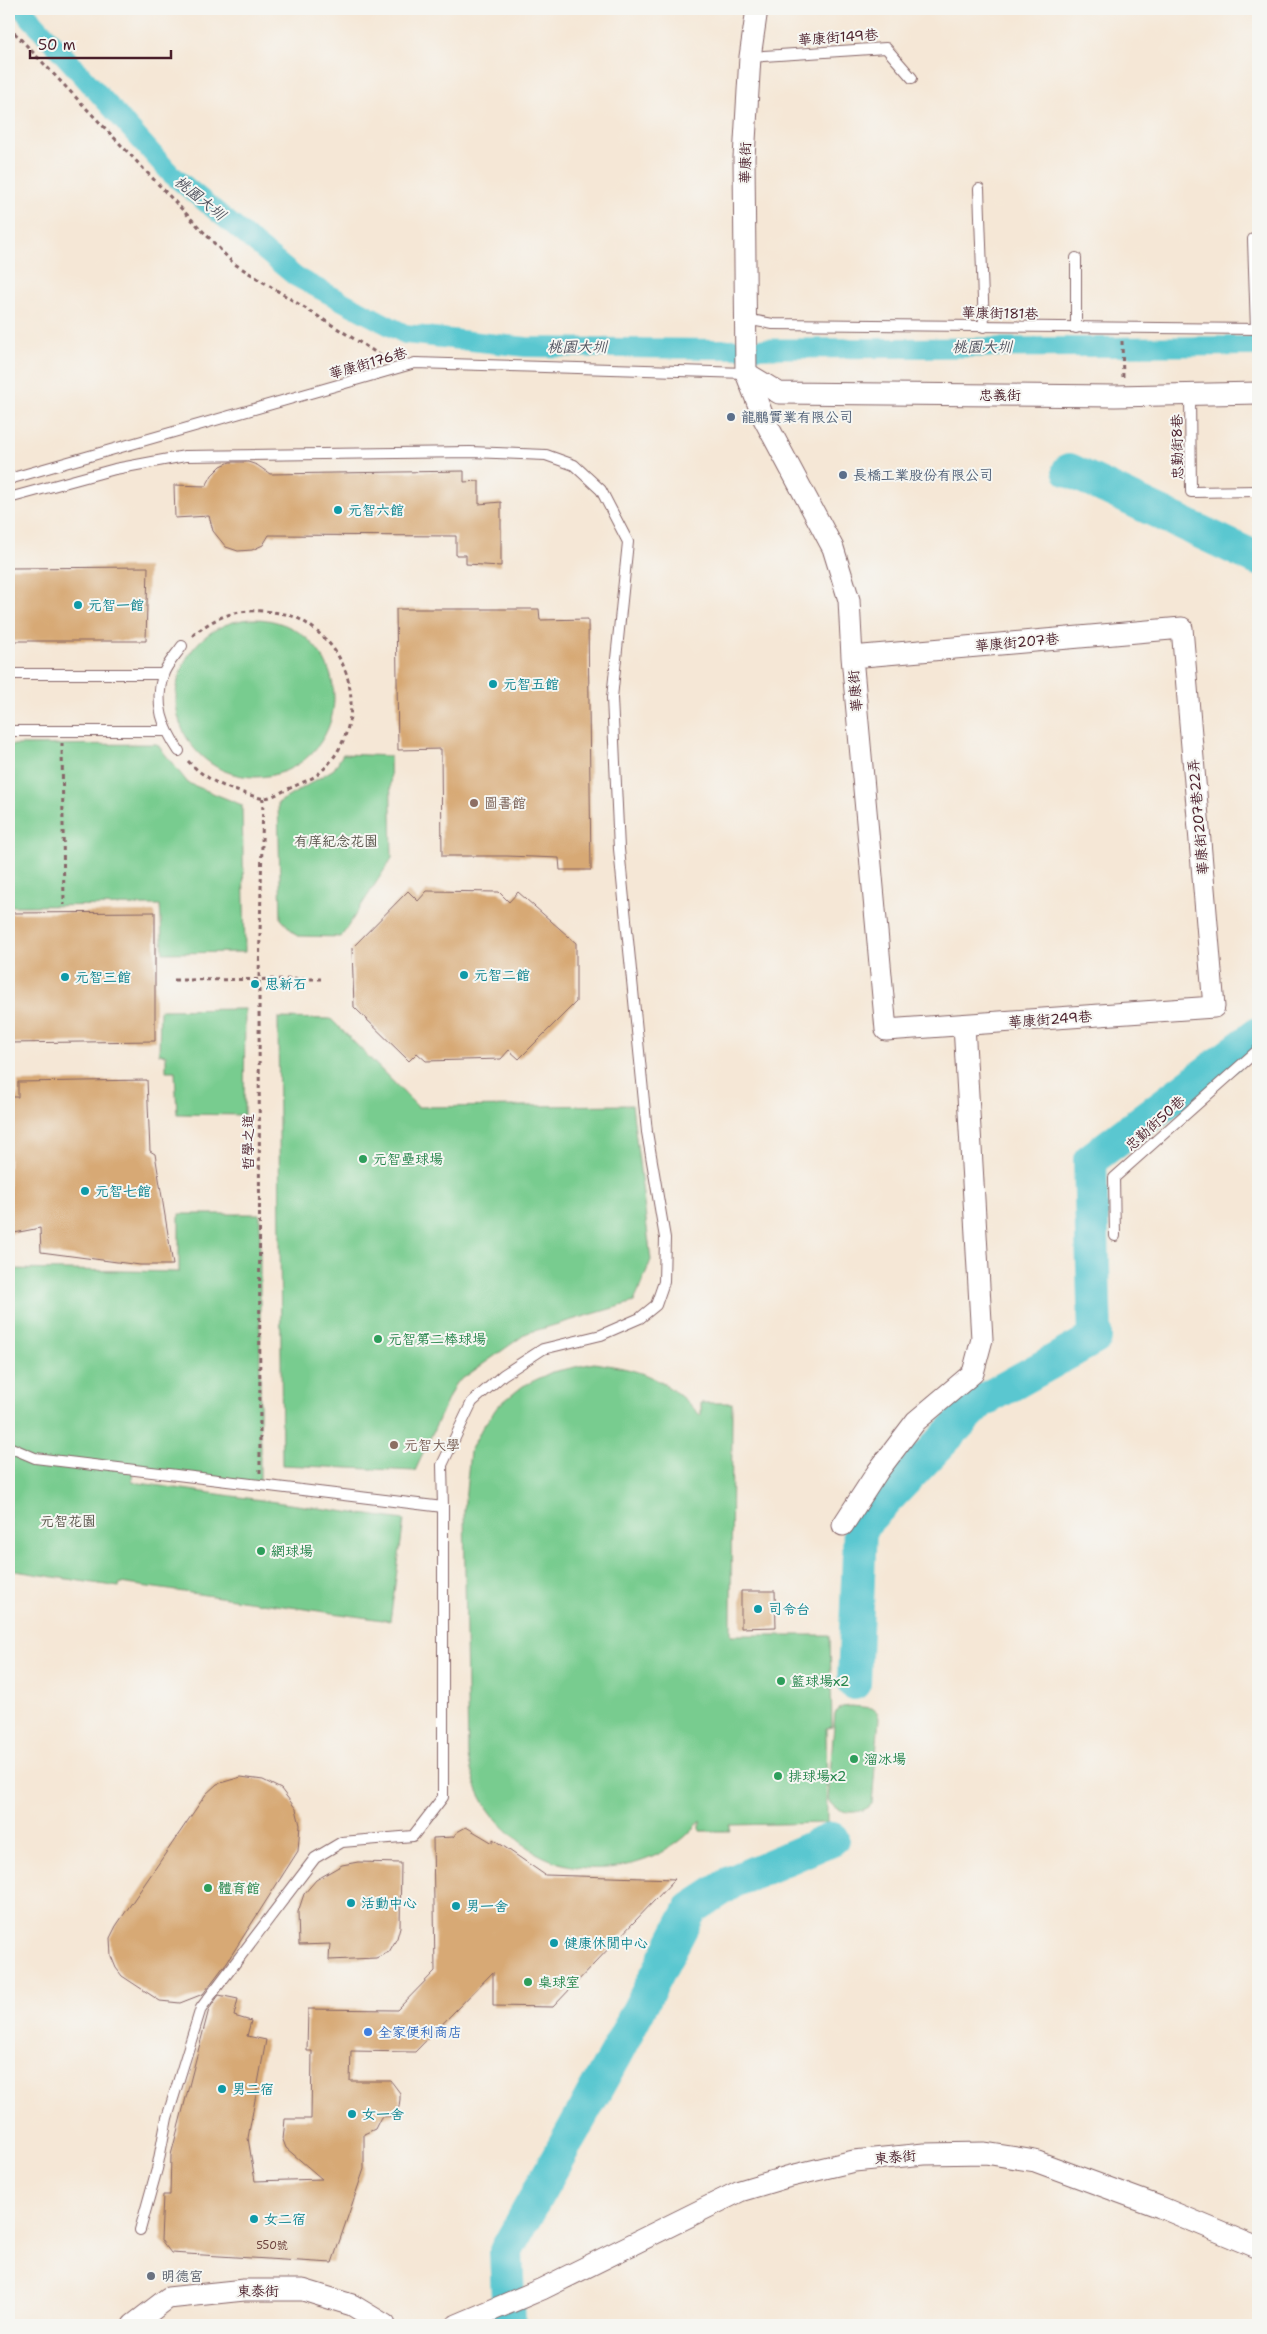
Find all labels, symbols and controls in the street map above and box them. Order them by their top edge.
street label: 華康街149巷 [797,25,880,49]
scale bar [30,28,171,60]
text: 50 m [38,35,76,55]
street label: 華康街 [736,142,754,184]
water label: 桃園大圳 [170,171,231,226]
street label: 華康街181巷 [961,303,1040,323]
water label: 桃園大圳 [547,337,609,357]
water label: 桃園大圳 [952,337,1014,357]
street label: 華康街176巷 [327,343,410,383]
street label: 忠義街 [979,386,1021,404]
place label: 龍鵬實業有限公司 [741,408,853,426]
marker: 龍鵬實業有限公司 [725,411,737,423]
street label: 忠勤街8巷 [1167,413,1187,480]
place label: 長橋工業股份有限公司 [853,466,993,484]
marker: 長橋工業股份有限公司 [837,469,849,481]
place label: 元智六館 [348,501,404,519]
marker: 元智六館 [332,504,344,516]
place label: 元智一館 [88,596,144,614]
marker: 元智一館 [72,599,84,611]
street label: 華康街207巷 [974,629,1061,655]
street label: 華康街 [844,669,866,713]
place label: 元智五館 [503,675,559,693]
marker: 元智五館 [487,678,499,690]
street label: 華康街207巷22弄 [1184,758,1212,876]
place label: 圖書館 [484,794,526,812]
marker: 圖書館 [468,797,480,809]
park label: 有庠紀念花園 [294,832,378,850]
place label: 元智二館 [474,966,530,984]
place label: 元智三館 [75,968,131,986]
marker: 元智二館 [458,969,470,981]
marker: 元智三館 [59,971,71,983]
place label: 思新石 [265,975,307,993]
marker: 思新石 [249,978,261,990]
street label: 華康街249巷 [1008,1007,1093,1031]
street label: 忠勤街50巷 [1121,1091,1189,1155]
street label: 哲學之道 [239,1114,257,1170]
place label: 元智壘球場 [373,1150,443,1168]
marker: 元智壘球場 [357,1153,369,1165]
place label: 元智七館 [95,1182,151,1200]
marker: 元智七館 [79,1185,91,1197]
place label: 元智第二棒球場 [388,1330,486,1348]
marker: 元智第二棒球場 [372,1333,384,1345]
place label: 元智大學 [404,1436,460,1454]
marker: 元智大學 [388,1439,400,1451]
park label: 元智花園 [40,1512,96,1530]
place label: 網球場 [271,1542,313,1560]
marker: 網球場 [255,1545,267,1557]
place label: 司令台 [768,1600,810,1618]
marker: 司令台 [752,1603,764,1615]
place label: 籃球場x2 [791,1672,850,1690]
marker: 籃球場x2 [775,1675,787,1687]
place label: 溜冰場 [864,1750,906,1768]
marker: 溜冰場 [848,1753,860,1765]
place label: 排球場x2 [788,1767,847,1785]
marker: 排球場x2 [772,1770,784,1782]
place label: 體育館 [218,1879,260,1897]
marker: 體育館 [202,1882,214,1894]
place label: 活動中心 [361,1894,417,1912]
marker: 活動中心 [345,1897,357,1909]
place label: 男一舍 [466,1897,508,1915]
marker: 男一舍 [450,1900,462,1912]
place label: 健康休閒中心 [564,1934,648,1952]
marker: 健康休閒中心 [548,1937,560,1949]
place label: 桌球室 [538,1973,580,1991]
marker: 桌球室 [522,1976,534,1988]
place label: 全家便利商店 [378,2023,462,2041]
marker: 全家便利商店 [362,2026,374,2038]
place label: 男二宿 [232,2080,274,2098]
marker: 男二宿 [216,2083,228,2095]
place label: 女一舍 [362,2105,404,2123]
marker: 女一舍 [346,2108,358,2120]
street label: 東泰街 [873,2146,917,2168]
place label: 女二宿 [264,2210,306,2228]
marker: 女二宿 [248,2213,260,2225]
house number: 550號 [256,2238,288,2253]
place label: 明德宮 [161,2267,203,2285]
marker: 明德宮 [145,2270,157,2282]
street label: 東泰街 [237,2282,279,2300]

